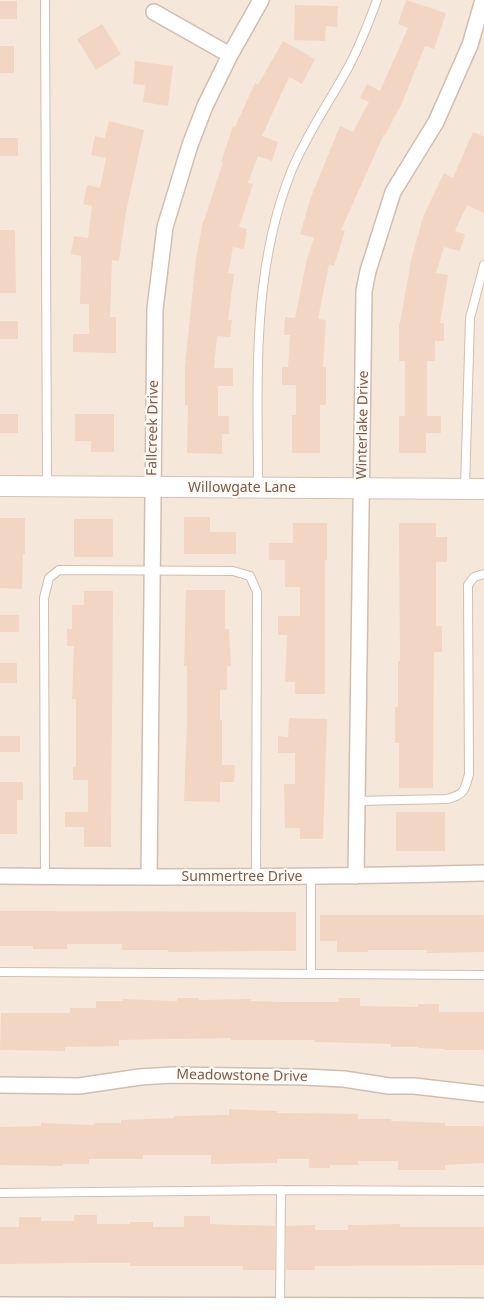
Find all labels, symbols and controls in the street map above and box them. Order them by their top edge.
street label: Winterlake Drive [354,370,372,480]
street label: Fallcreek Drive [144,380,162,476]
street label: Willowgate Lane [188,480,296,496]
street label: Summertree Drive [182,869,302,885]
street label: Meadowstone Drive [176,1066,308,1086]

